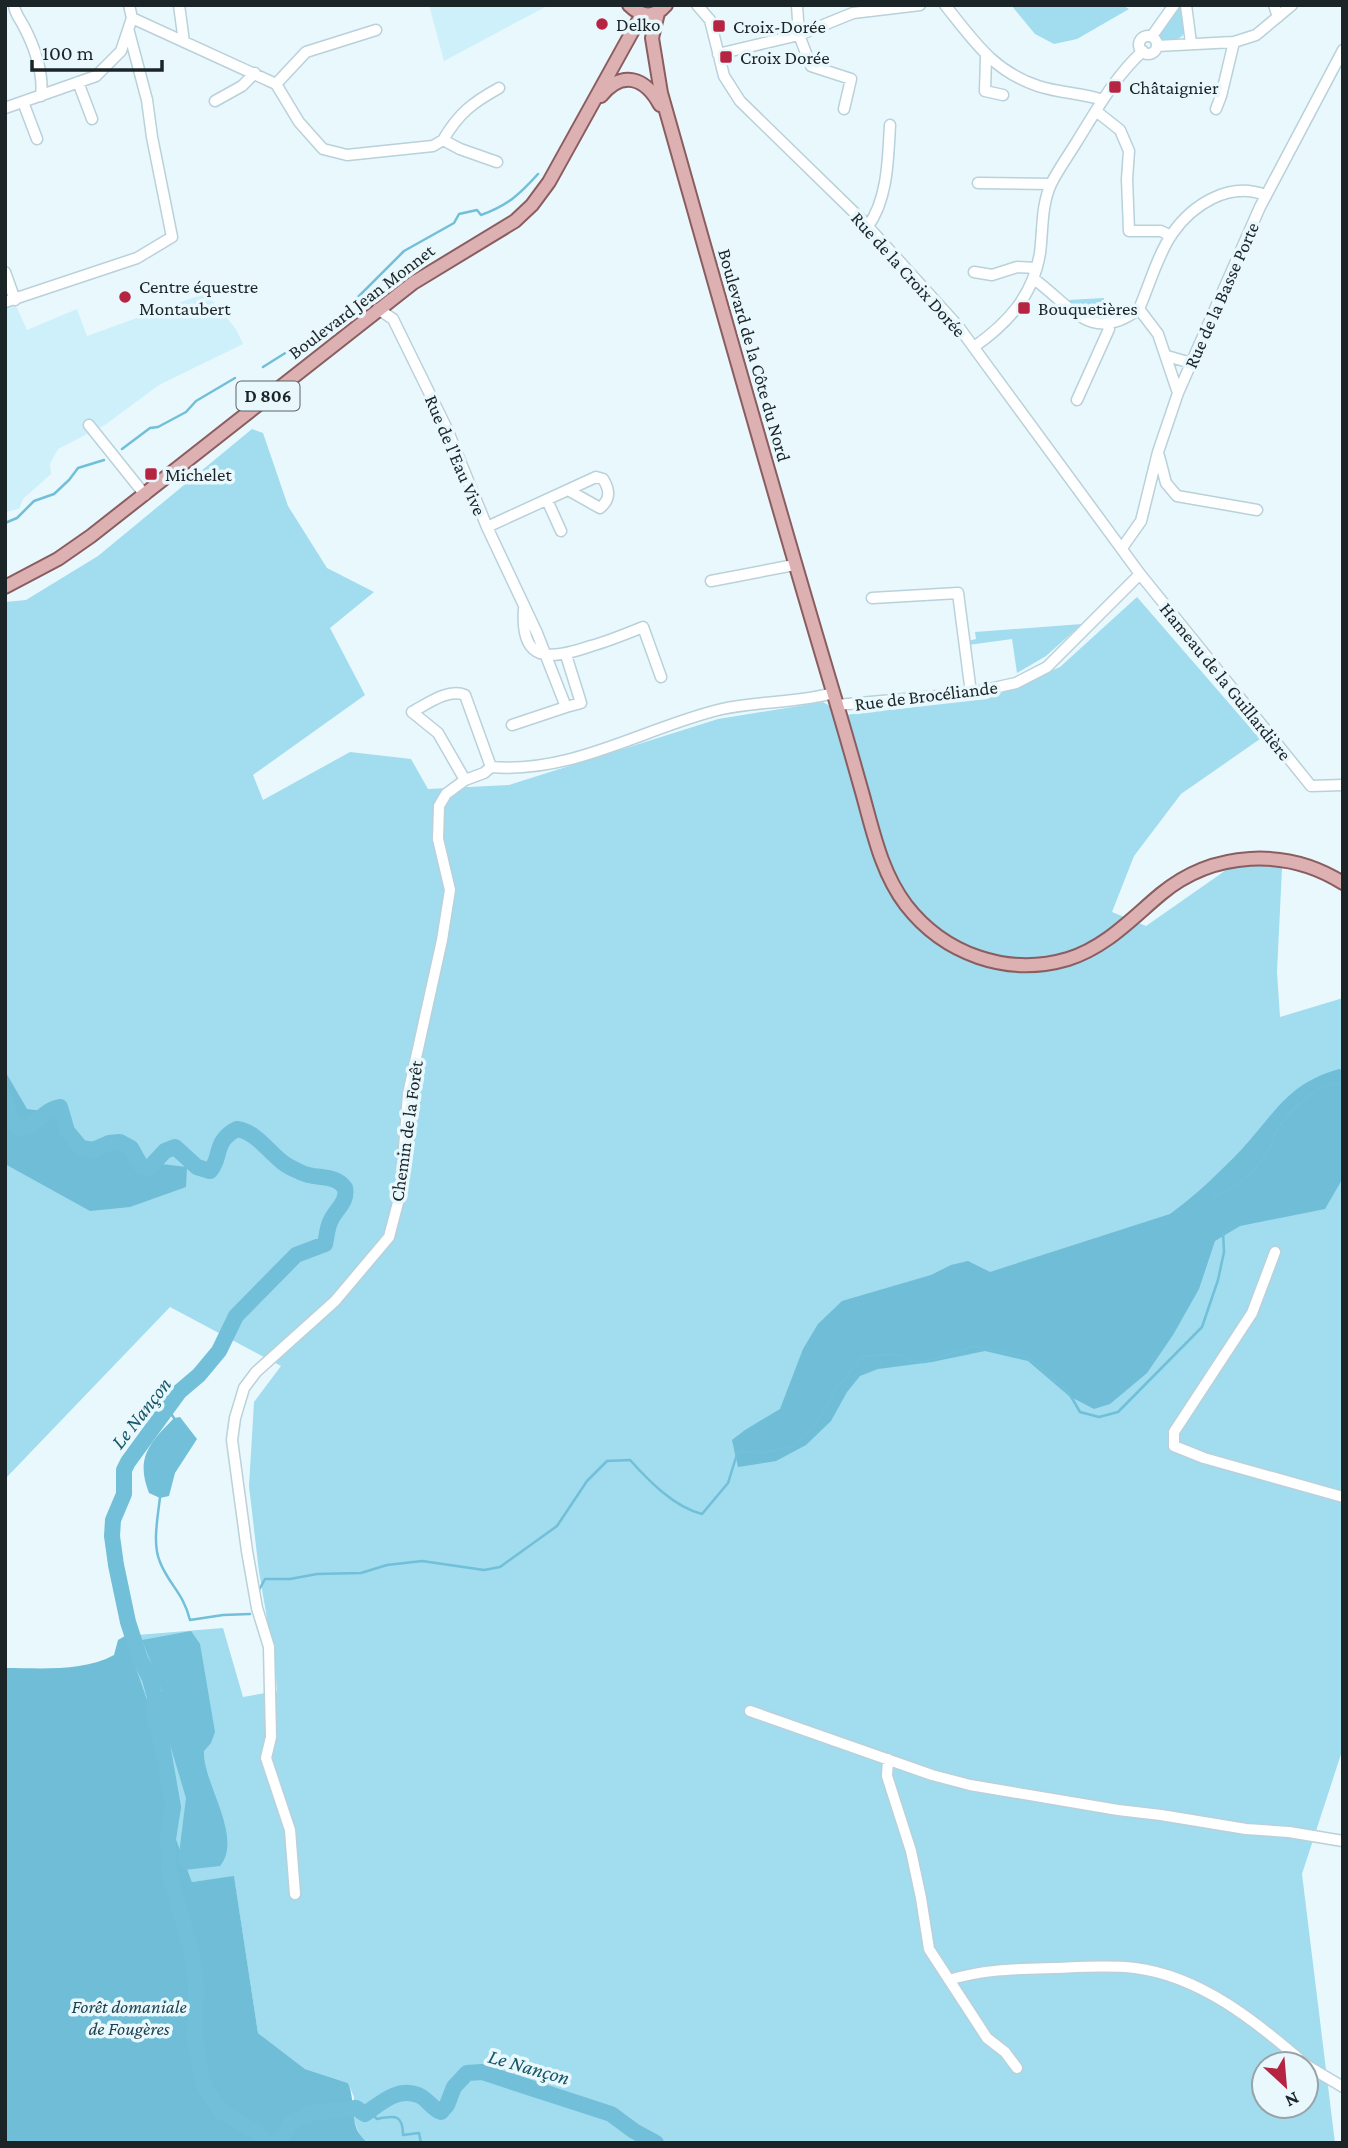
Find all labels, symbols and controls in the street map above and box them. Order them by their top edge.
place label: Delko [616,14,660,35]
marker: Delko [594,16,610,32]
place label: Croix-Dorée [733,16,826,37]
marker: Croix-Dorée [711,18,727,34]
scale bar [32,28,161,72]
text: 100 m [42,41,94,65]
place label: Croix Dorée [740,47,830,68]
marker: Croix Dorée [718,49,734,65]
place label: Châtaignier [1129,77,1219,98]
marker: Châtaignier [1107,79,1123,95]
street label: Rue de la Croix Dorée [847,207,970,341]
street label: Rue de la Basse Porte [1180,219,1263,371]
street label: Boulevard Jean Monnet [284,239,439,363]
street label: Boulevard de la Côte du Nord [714,246,795,464]
place label: Centre équestre Montaubert [139,276,258,319]
marker: Centre équestre Montaubert [117,289,133,305]
place label: Bouquetières [1038,298,1138,319]
marker: Bouquetières [1016,300,1032,316]
road number: D 806 [236,382,300,410]
street label: Rue de l'Eau Vive [421,392,490,519]
place label: Michelet [165,464,232,485]
marker: Michelet [143,466,159,482]
street label: Hameau de la Guillardière [1156,598,1296,764]
street label: Rue de Brocéliande [853,676,999,715]
street label: Chemin de la Forêt [386,1058,427,1203]
water label: Le Nançon [106,1373,176,1453]
park label: Forêt domaniale de Fougères [71,1996,187,2039]
water label: Le Nançon [486,2044,572,2090]
north arrow [1250,2050,1320,2120]
text: N [1282,2088,1303,2112]

